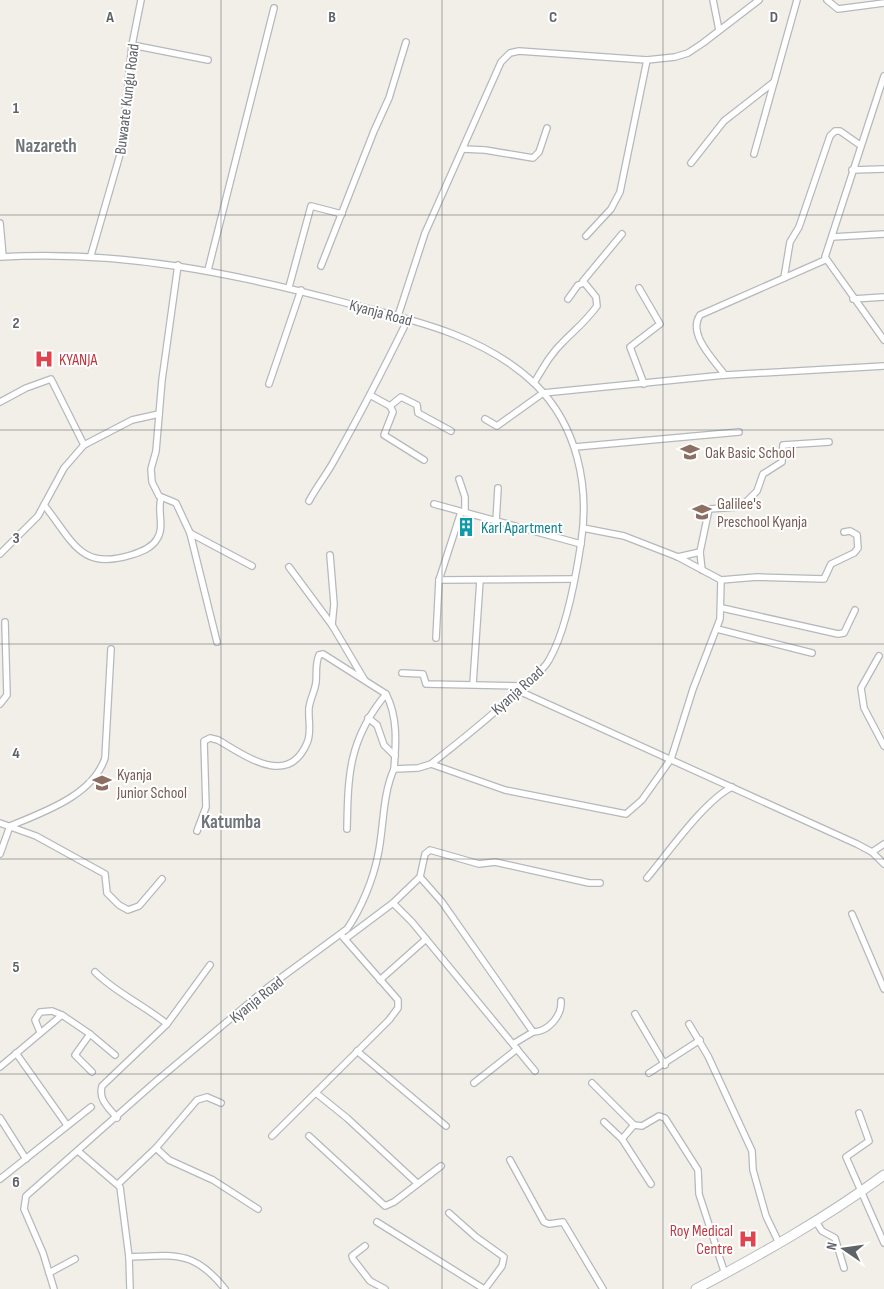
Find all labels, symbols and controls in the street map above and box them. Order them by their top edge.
text: A [105,8,114,27]
text: B [328,8,336,27]
text: C [549,8,557,27]
text: D [770,8,778,27]
street label: Buwaate Kungu Road [111,43,144,156]
text: 1 [13,99,20,118]
district label: Nazareth [15,135,77,158]
street label: Kyanja Road [347,296,414,331]
text: 2 [12,314,20,333]
hospital icon: KYANJA [33,348,55,370]
place label: KYANJA [59,351,98,370]
school or university icon: Oak Basic School [679,441,701,463]
place label: Oak Basic School [705,444,795,463]
place label: Galilee's Preschool Kyanja [717,495,807,532]
school or university icon: Galilee's Preschool Kyanja [691,501,713,523]
building icon: Karl Apartment [455,516,477,538]
place label: Karl Apartment [481,519,563,538]
text: 3 [12,529,20,548]
street label: Kyanja Road [488,663,548,720]
text: 4 [12,744,20,763]
place label: Kyanja Junior School [116,766,187,803]
school or university icon: Kyanja Junior School [91,772,113,794]
district label: Katumba [201,811,261,834]
text: 5 [12,958,20,977]
street label: Kyanja Road [226,973,288,1028]
text: 6 [12,1173,20,1192]
place label: Roy Medical Centre [670,1222,733,1259]
north arrow [819,1224,869,1274]
hospital icon: Roy Medical Centre [737,1228,759,1250]
text: N [823,1241,841,1252]

